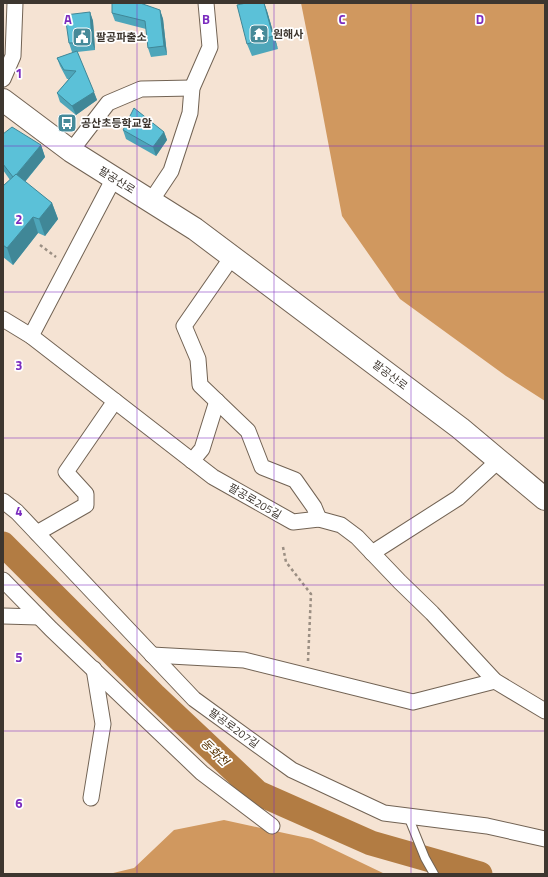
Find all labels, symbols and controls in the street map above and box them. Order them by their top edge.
text: A [64,9,72,29]
text: B [202,9,210,29]
text: C [338,9,346,29]
text: D [476,9,484,29]
temple icon: 원해사 [248,23,270,45]
public building icon: 팔공파출소 [71,26,93,48]
place label: 원해사 [273,26,303,42]
place label: 팔공파출소 [96,29,147,45]
text: 1 [15,63,23,83]
bus stop icon: 공산초등학교앞 [56,112,78,134]
place label: 공산초등학교앞 [81,115,152,131]
street label: 팔공산로 [96,162,138,198]
text: 2 [15,209,23,229]
text: 3 [15,355,23,375]
street label: 팔공산로 [369,356,411,394]
street label: 팔공로205길 [225,479,285,523]
text: 4 [15,501,23,521]
text: 5 [15,647,23,667]
street label: 팔공로207길 [205,704,263,752]
water label: 동화천 [196,734,235,772]
text: 6 [15,793,23,813]

